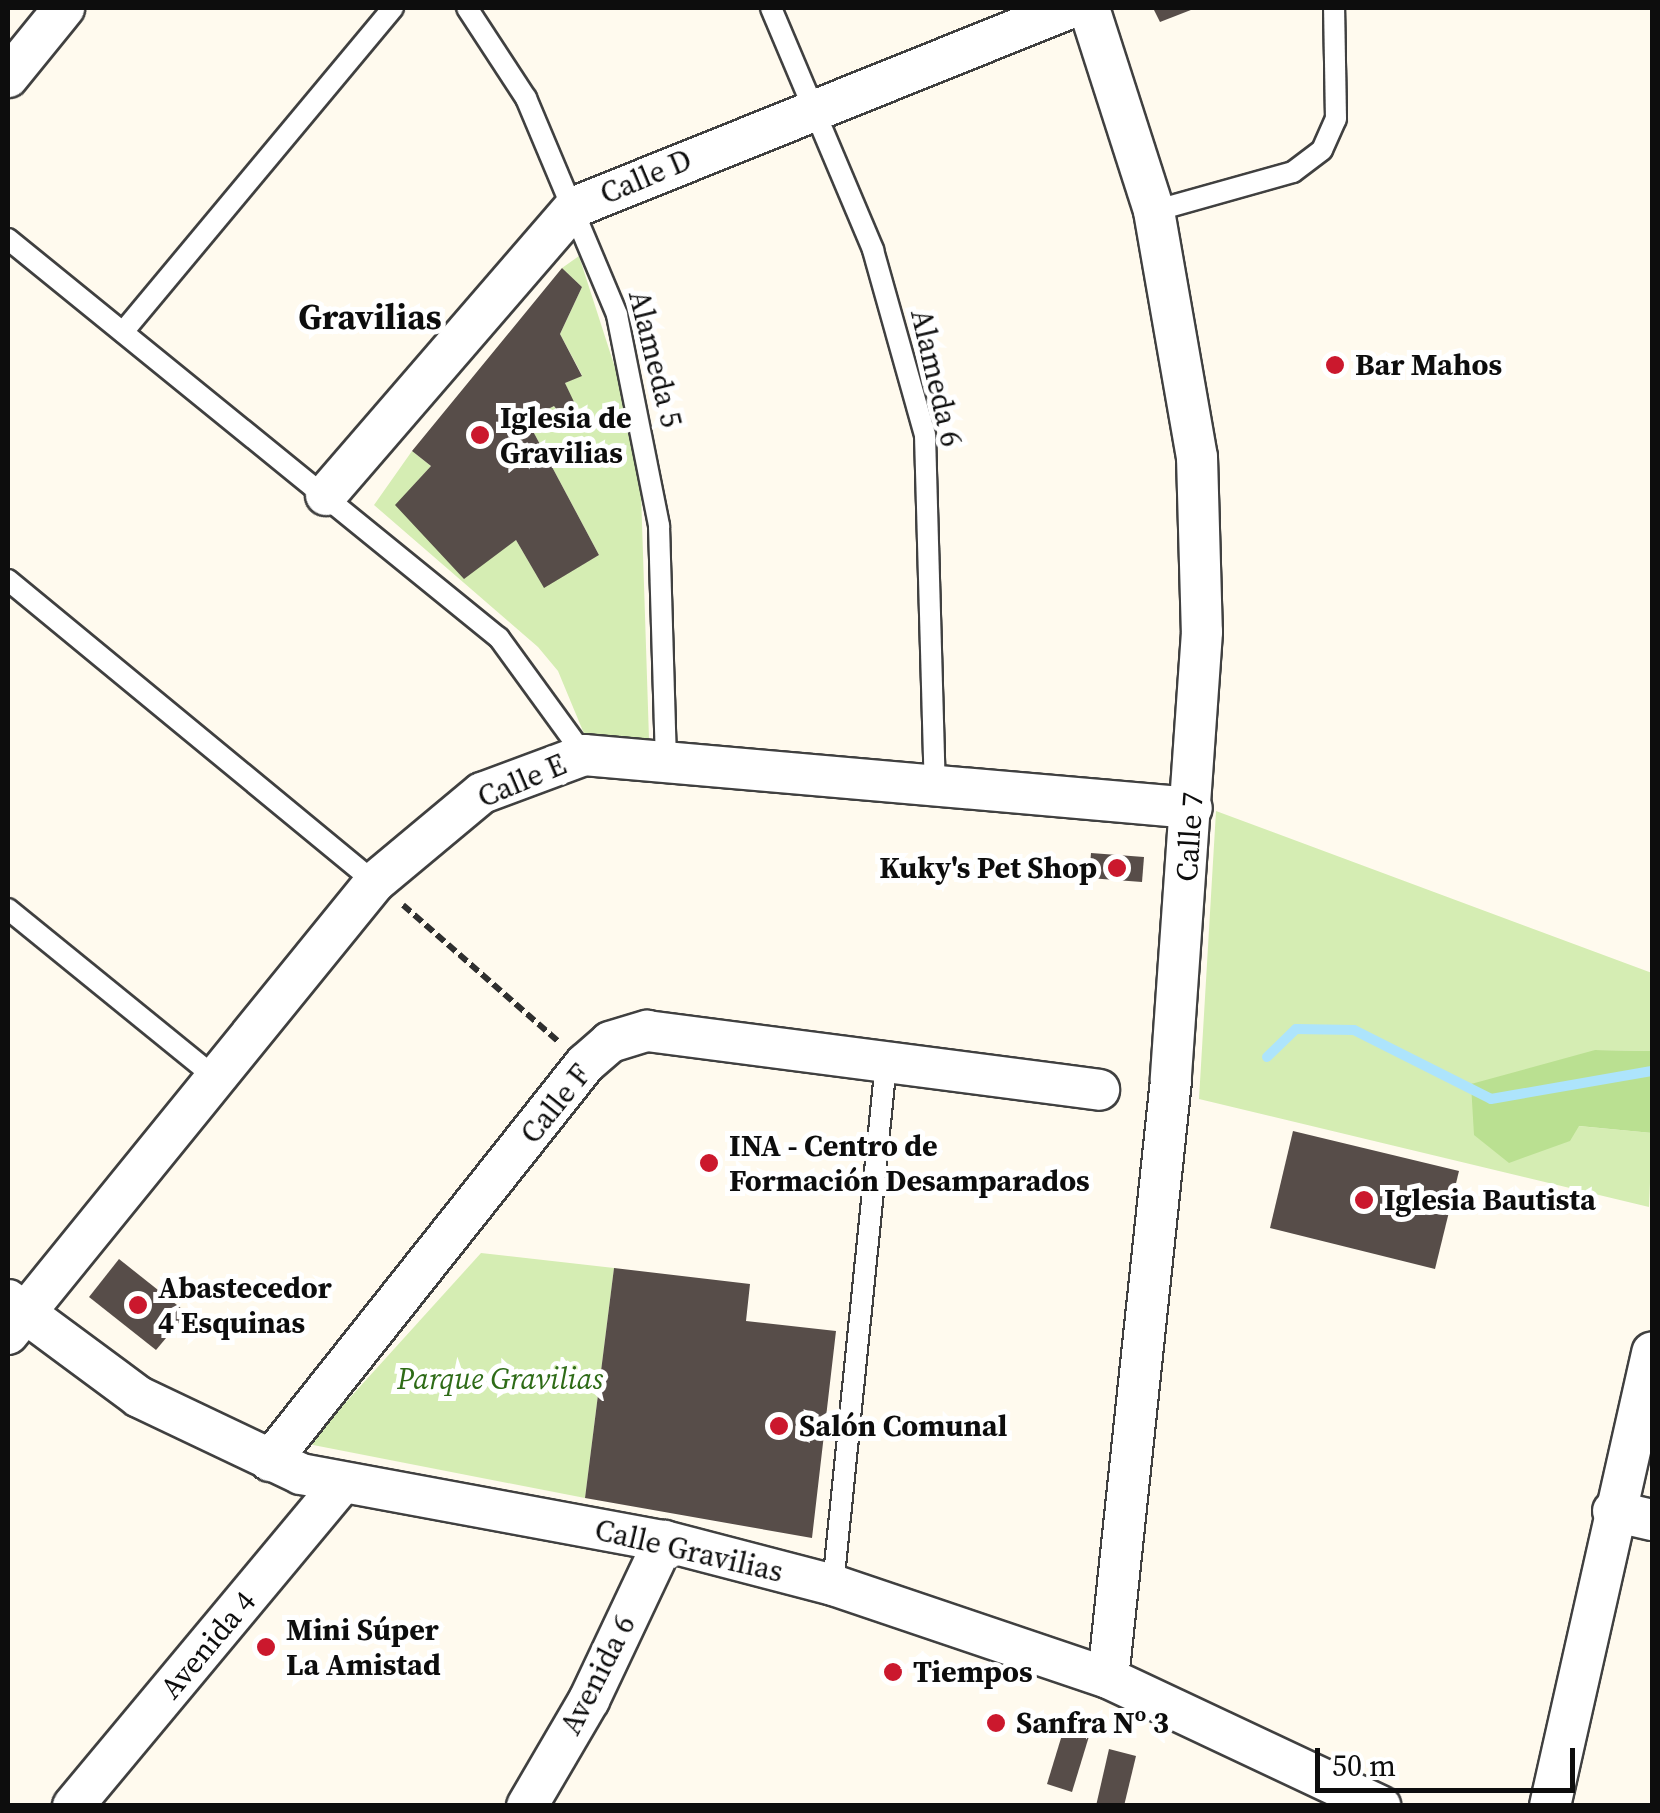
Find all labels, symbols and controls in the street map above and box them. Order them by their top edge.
street label: Calle D [595,142,697,212]
street label: Alameda 5 [621,287,689,431]
district label: Gravilias [298,296,442,338]
street label: Alameda 6 [903,306,969,450]
place label: Bar Mahos [1355,347,1502,383]
marker: Bar Mahos [1324,354,1346,376]
place label: Iglesia de Gravilias [500,400,632,470]
marker: Iglesia de Gravilias [469,424,491,446]
street label: Calle E [472,746,572,816]
street label: Calle 7 [1169,791,1211,883]
place label: Kuky's Pet Shop [879,850,1097,886]
marker: Kuky's Pet Shop [1106,857,1128,879]
street label: Calle F [513,1057,599,1151]
place label: INA - Centro de Formación Desamparados [729,1128,1090,1198]
marker: INA - Centro de Formación Desamparados [698,1152,720,1174]
place label: Iglesia Bautista [1384,1182,1596,1218]
marker: Iglesia Bautista [1353,1189,1375,1211]
place label: Abastecedor 4 Esquinas [158,1270,332,1340]
marker: Abastecedor 4 Esquinas [127,1294,149,1316]
park label: Parque Gravilias [397,1361,603,1397]
place label: Salón Comunal [799,1408,1007,1444]
marker: Salón Comunal [768,1415,790,1437]
street label: Calle Gravilias [591,1512,787,1590]
street label: Avenida 4 [153,1584,263,1706]
street label: Avenida 6 [553,1609,643,1741]
place label: Mini Súper La Amistad [286,1612,441,1682]
marker: Mini Súper La Amistad [255,1636,277,1658]
place label: Tiempos [913,1654,1033,1690]
marker: Tiempos [882,1661,904,1683]
place label: Sanfra Nº 3 [1016,1705,1169,1741]
marker: Sanfra Nº 3 [985,1712,1007,1734]
scale bar [1320,1728,1580,1790]
text: 50 m [1332,1745,1396,1786]

